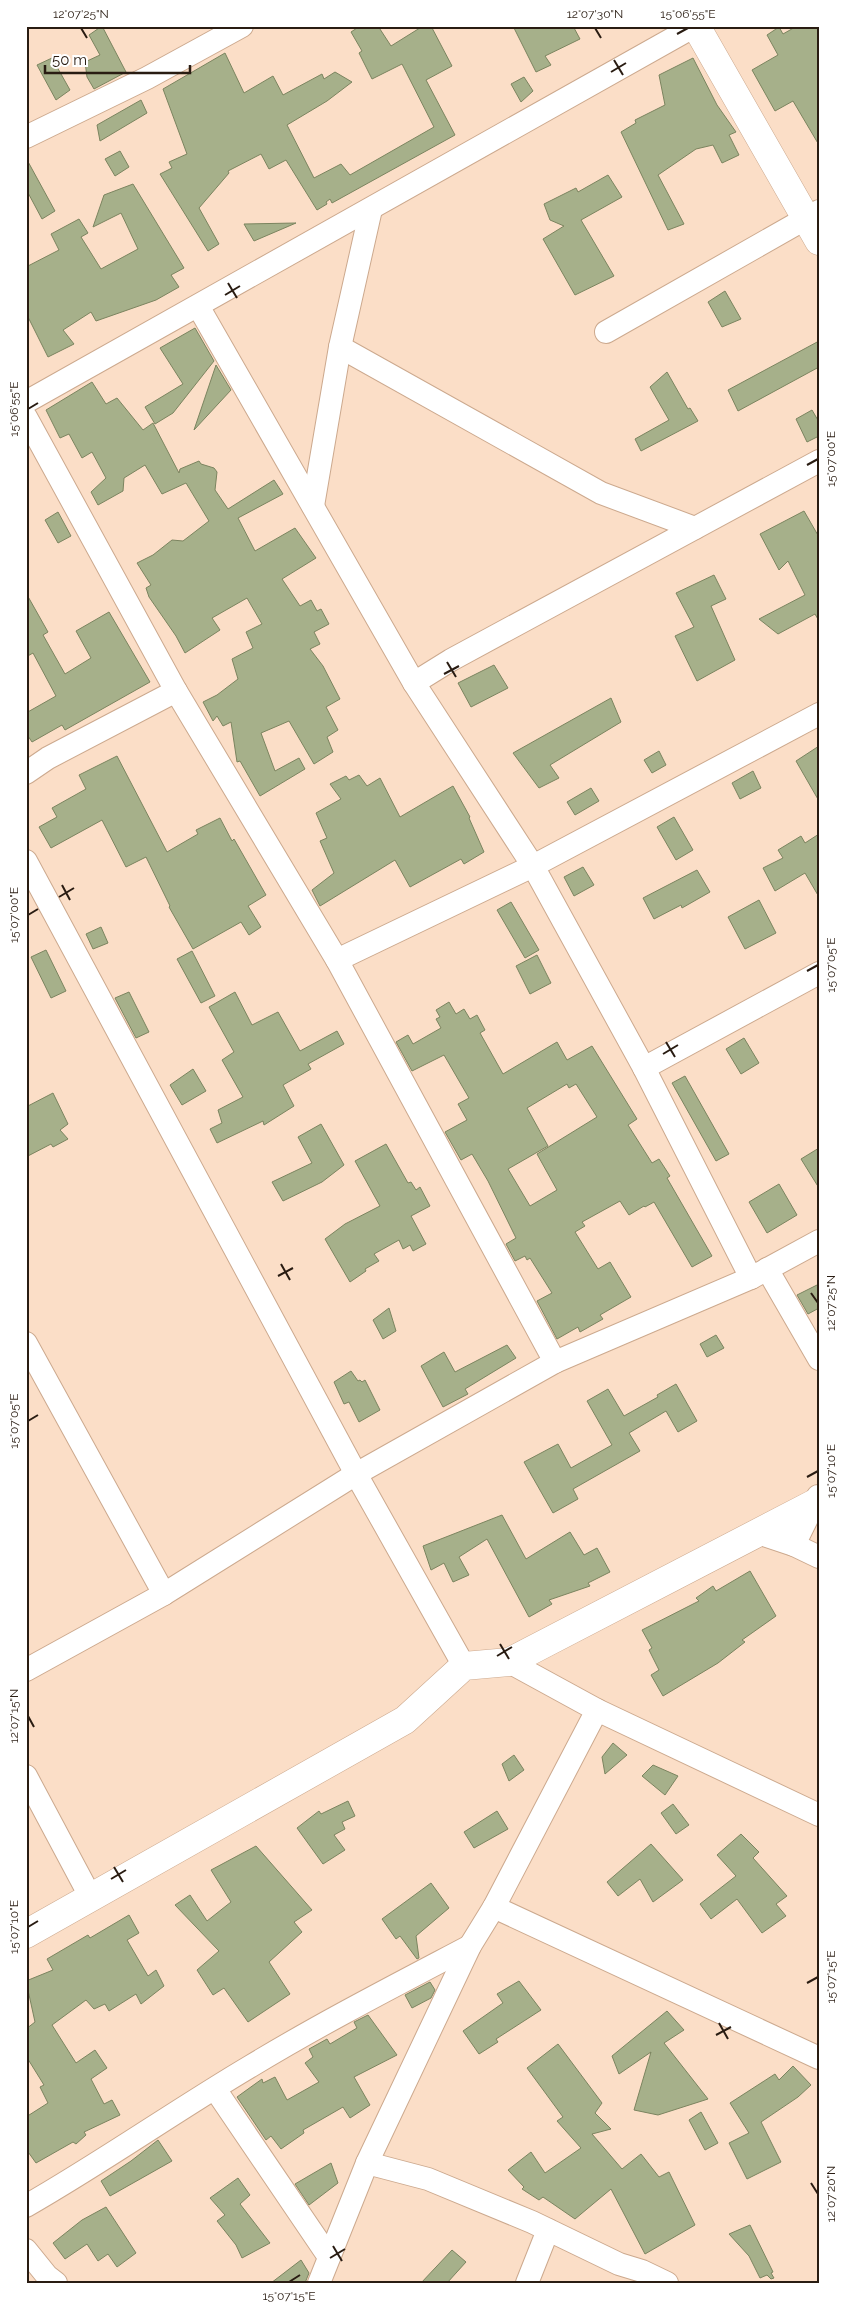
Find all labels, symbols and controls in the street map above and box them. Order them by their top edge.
text: 12°07'25"N [53,7,109,21]
text: 12°07'30"N [567,7,623,21]
text: 15°06'55"E [660,7,716,21]
scale bar [45,42,190,74]
text: 50 m [52,51,87,69]
text: 15°06'55"E [7,381,21,437]
text: 15°07'00"E [824,431,838,487]
text: 15°07'00"E [7,887,21,943]
text: 15°07'05"E [824,937,838,993]
text: 12°07'25"N [824,1275,838,1331]
text: 15°07'05"E [7,1393,21,1449]
text: 15°07'10"E [824,1444,838,1498]
text: 12°07'15"N [7,1689,21,1743]
text: 15°07'10"E [7,1900,21,1954]
text: 15°07'15"E [824,1950,838,2004]
text: 12°07'20"N [824,2166,838,2222]
text: 15°07'15"E [262,2289,316,2303]

